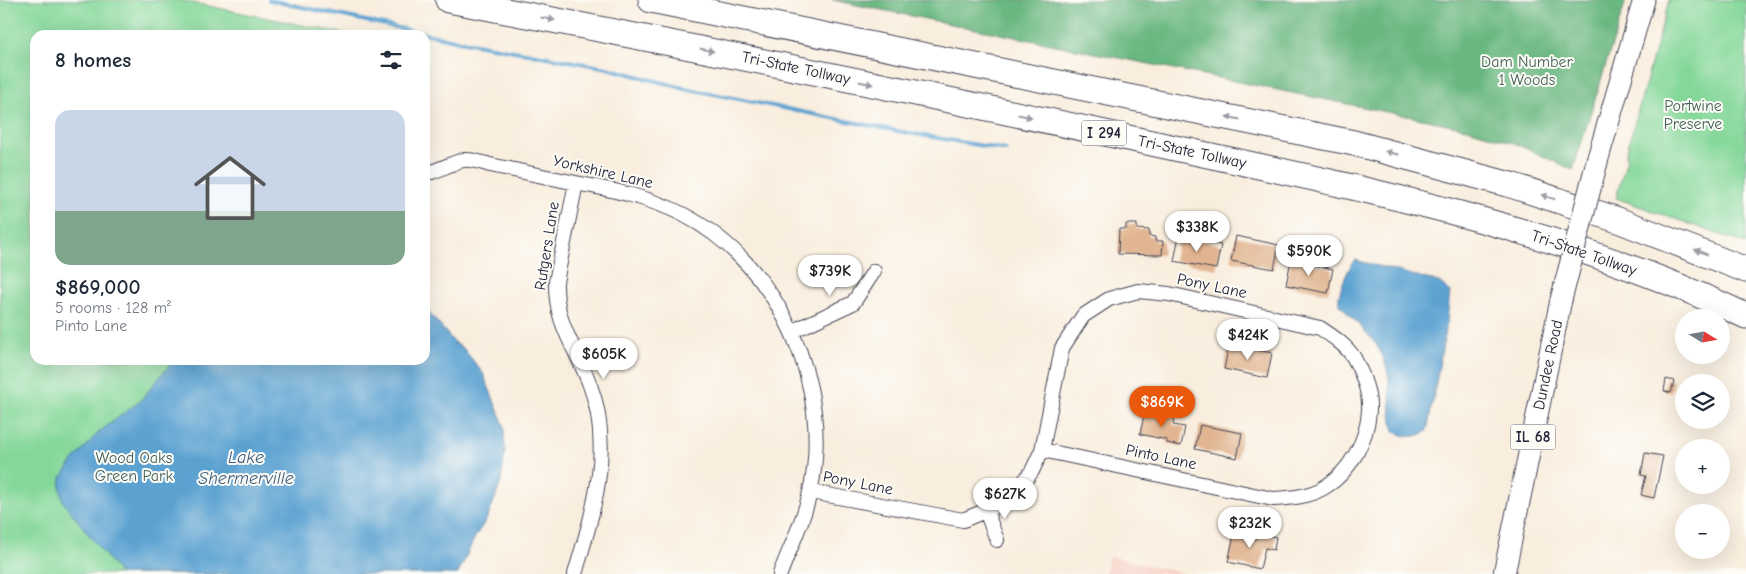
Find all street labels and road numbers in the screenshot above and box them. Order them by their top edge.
street label: Tri-State Tollway [740,48,853,88]
road number: I 294 [1082,120,1126,146]
street label: Tri-State Tollway [1136,132,1249,172]
street label: Yorkshire Lane [551,152,655,192]
street label: Rutgers Lane [531,200,563,292]
street label: Tri-State Tollway [1529,227,1640,280]
street label: Pony Lane [1175,270,1249,302]
street label: Dundee Road [1530,318,1566,412]
road number: IL 68 [1510,424,1556,450]
street label: Pinto Lane [1124,441,1198,473]
street label: Pony Lane [821,467,895,499]

